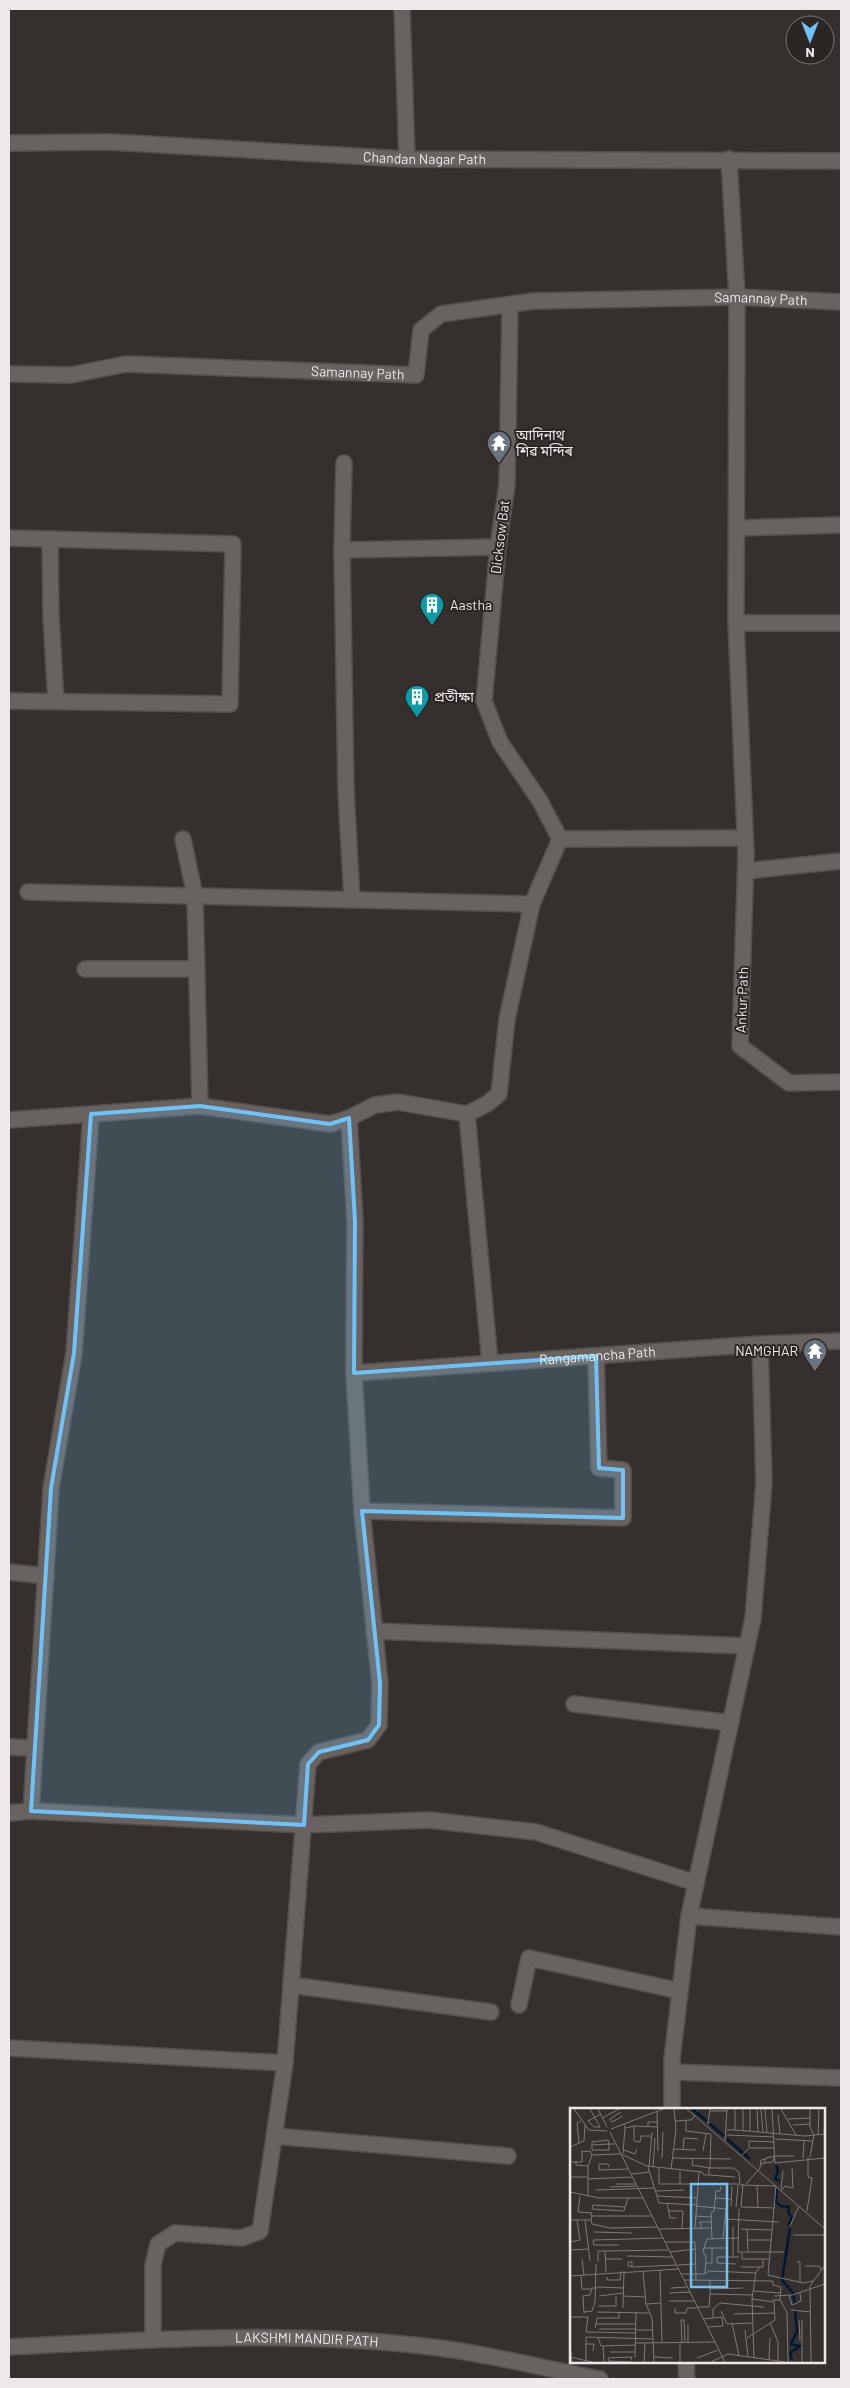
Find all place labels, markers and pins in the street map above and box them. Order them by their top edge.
place label: আদিনাথ শিৱ মন্দিৰ [515,426,574,459]
temple icon: আদিনাথ শিৱ মন্দিৰ [486,430,512,464]
building icon: Aastha [419,592,445,626]
place label: Aastha [450,596,492,613]
building icon: প্রতীক্ষা [404,684,430,718]
place label: প্রতীক্ষা [434,688,474,705]
temple icon: NAMGHAR [802,1338,828,1372]
place label: NAMGHAR [735,1342,798,1359]

